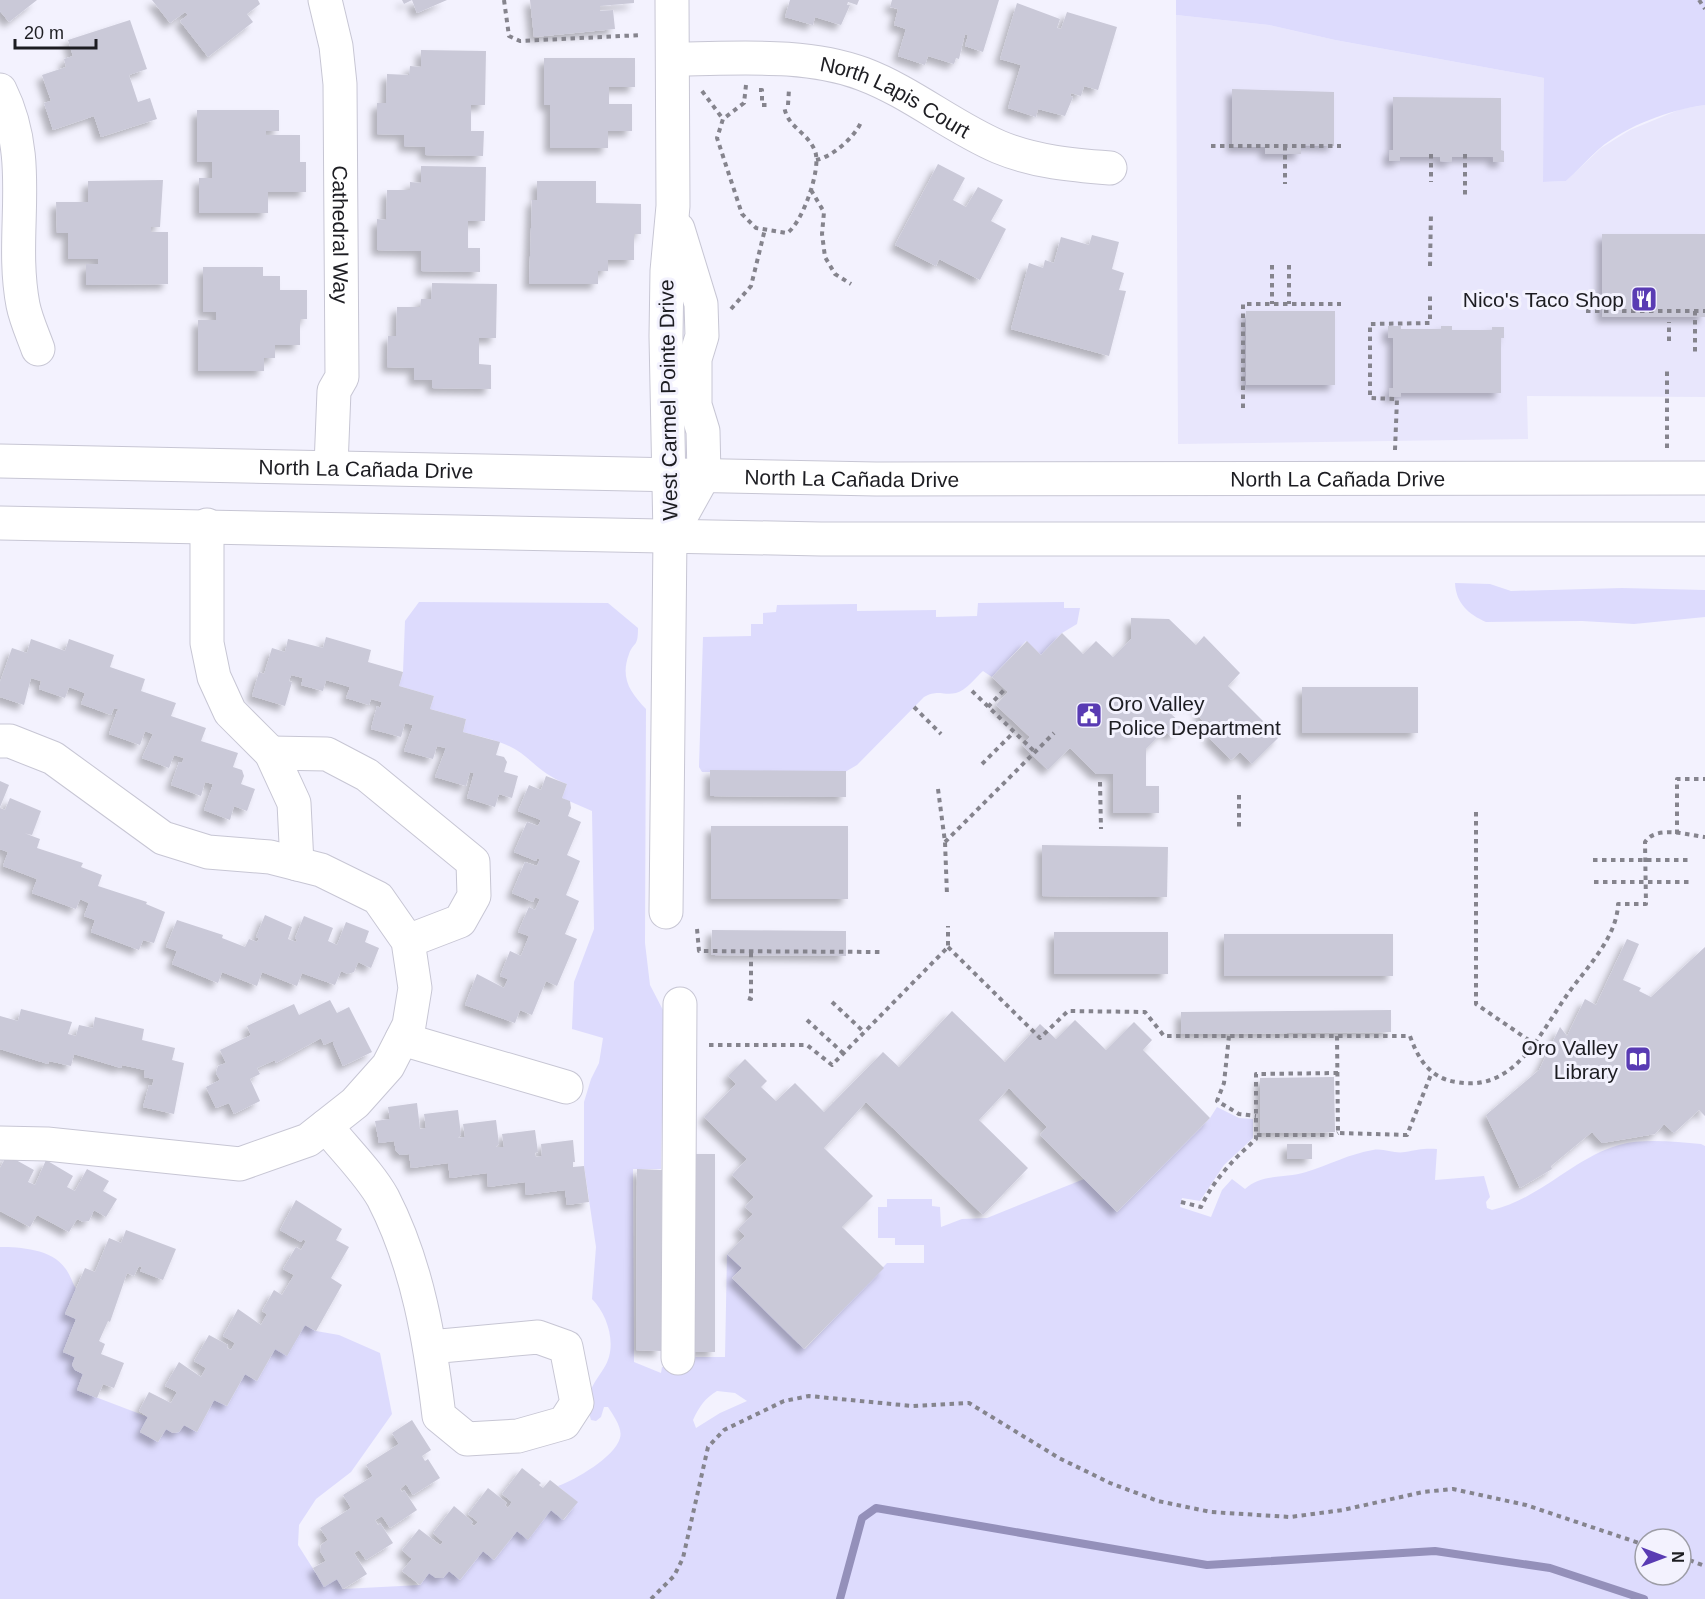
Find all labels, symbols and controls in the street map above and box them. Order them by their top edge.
scale bar [15,12,96,50]
text: 20 m [24,23,64,43]
street label: North Lapis Court [818,52,974,142]
street label: Cathedral Way [329,165,353,304]
street label: West Carmel Pointe Drive [654,279,682,521]
restaurant icon: Nico's Taco Shop [1629,284,1659,314]
place label: Nico's Taco Shop [1463,288,1624,311]
street label: North La Cañada Drive [258,455,474,482]
street label: North La Cañada Drive [744,465,959,491]
street label: North La Cañada Drive [1230,467,1445,490]
place label: Oro Valley Police Department [1108,692,1281,739]
public building icon: Oro Valley Police Department [1074,700,1104,730]
place label: Oro Valley Library [1522,1036,1618,1083]
library icon: Oro Valley Library [1623,1044,1653,1074]
north arrow [1633,1527,1693,1587]
text: N [1669,1551,1686,1563]

